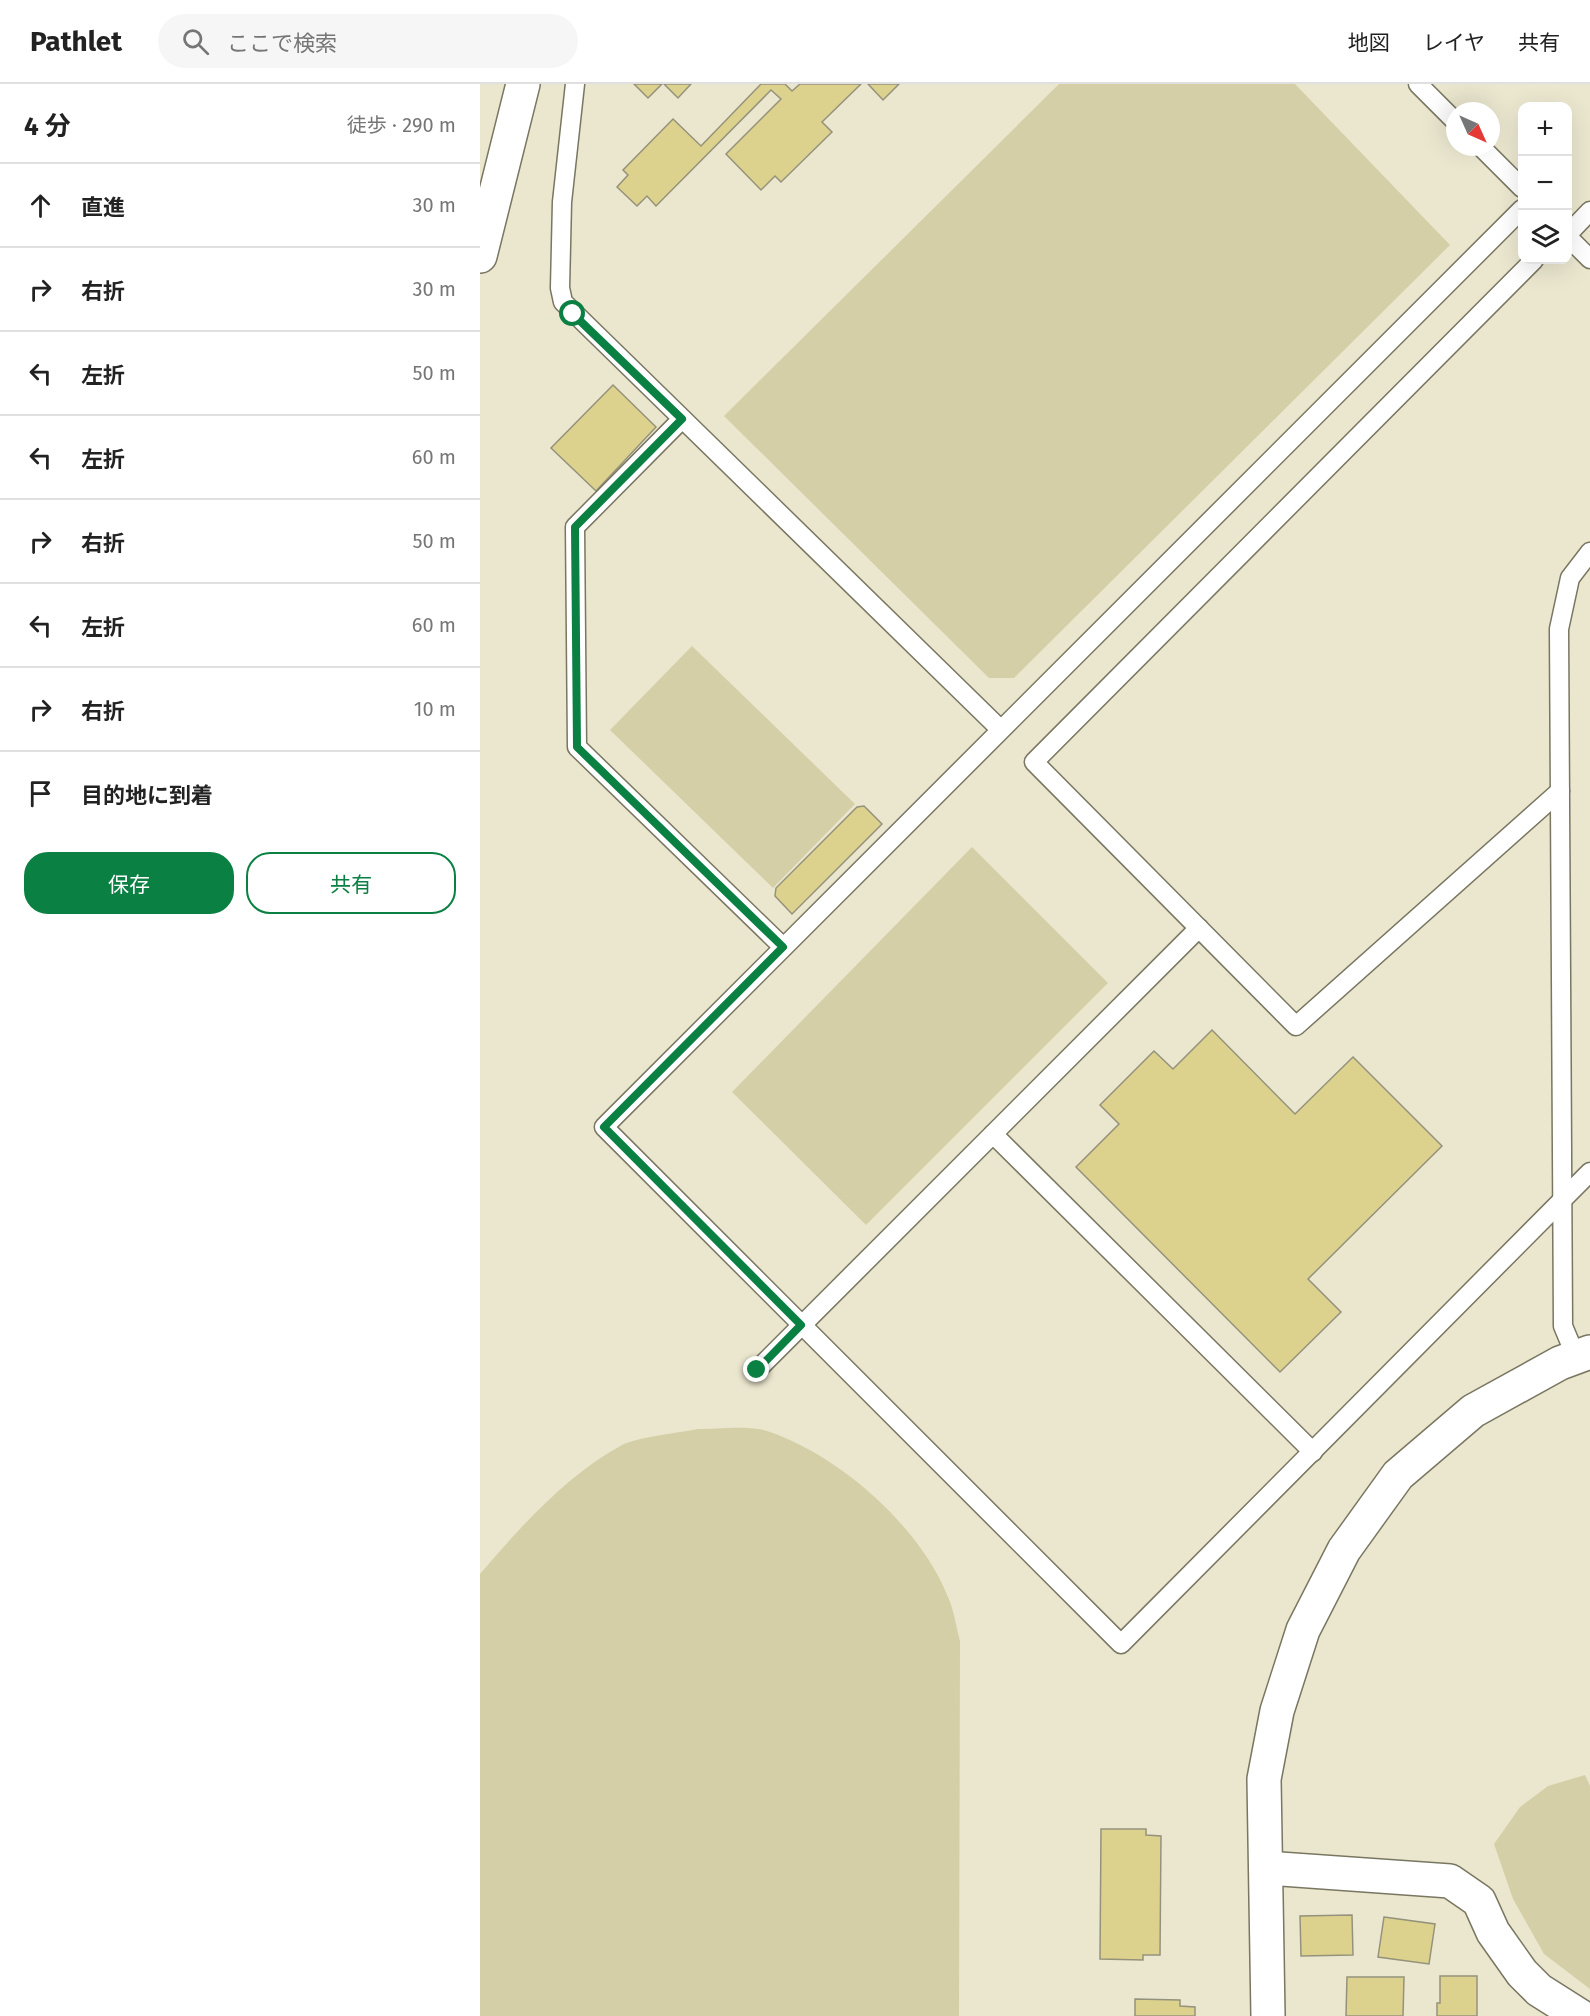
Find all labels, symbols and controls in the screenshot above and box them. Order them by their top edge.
search box [158,14,578,68]
text: Pathlet [30,25,122,58]
icon: search [179,25,212,58]
text: ここで検索 [227,30,337,57]
text: 地図 [1348,30,1390,56]
text: レイヤ [1423,30,1485,56]
text: 共有 [1518,30,1560,56]
north arrow [1446,102,1500,156]
map controls [1518,102,1572,264]
button: + [1518,102,1572,156]
text: 4 分 [24,111,71,142]
text: 徒歩 · 290 m [347,113,456,137]
button: − [1518,156,1572,210]
icon: ahead [24,189,57,222]
text: 30 m [412,193,456,217]
text: 直進 [81,194,125,221]
button: layers [1518,210,1572,264]
icon: right [24,273,57,306]
text: 30 m [412,277,456,301]
text: 右折 [81,278,125,305]
route start [559,300,585,326]
icon: left [24,357,57,390]
text: 50 m [412,361,456,385]
text: 左折 [81,362,125,389]
icon: left [24,441,57,474]
text: 60 m [412,445,456,469]
text: 左折 [81,446,125,473]
icon: right [24,525,57,558]
text: 50 m [412,529,456,553]
text: 右折 [81,530,125,557]
icon: left [24,609,57,642]
text: 60 m [412,613,456,637]
text: 左折 [81,614,125,641]
icon: right [24,693,57,726]
text: 10 m [414,697,456,721]
text: 右折 [81,698,125,725]
icon: arrive [24,777,57,810]
text: 目的地に到着 [81,782,213,809]
button: 保存 [24,852,234,914]
button: 共有 [246,852,456,914]
route end [743,1356,769,1382]

